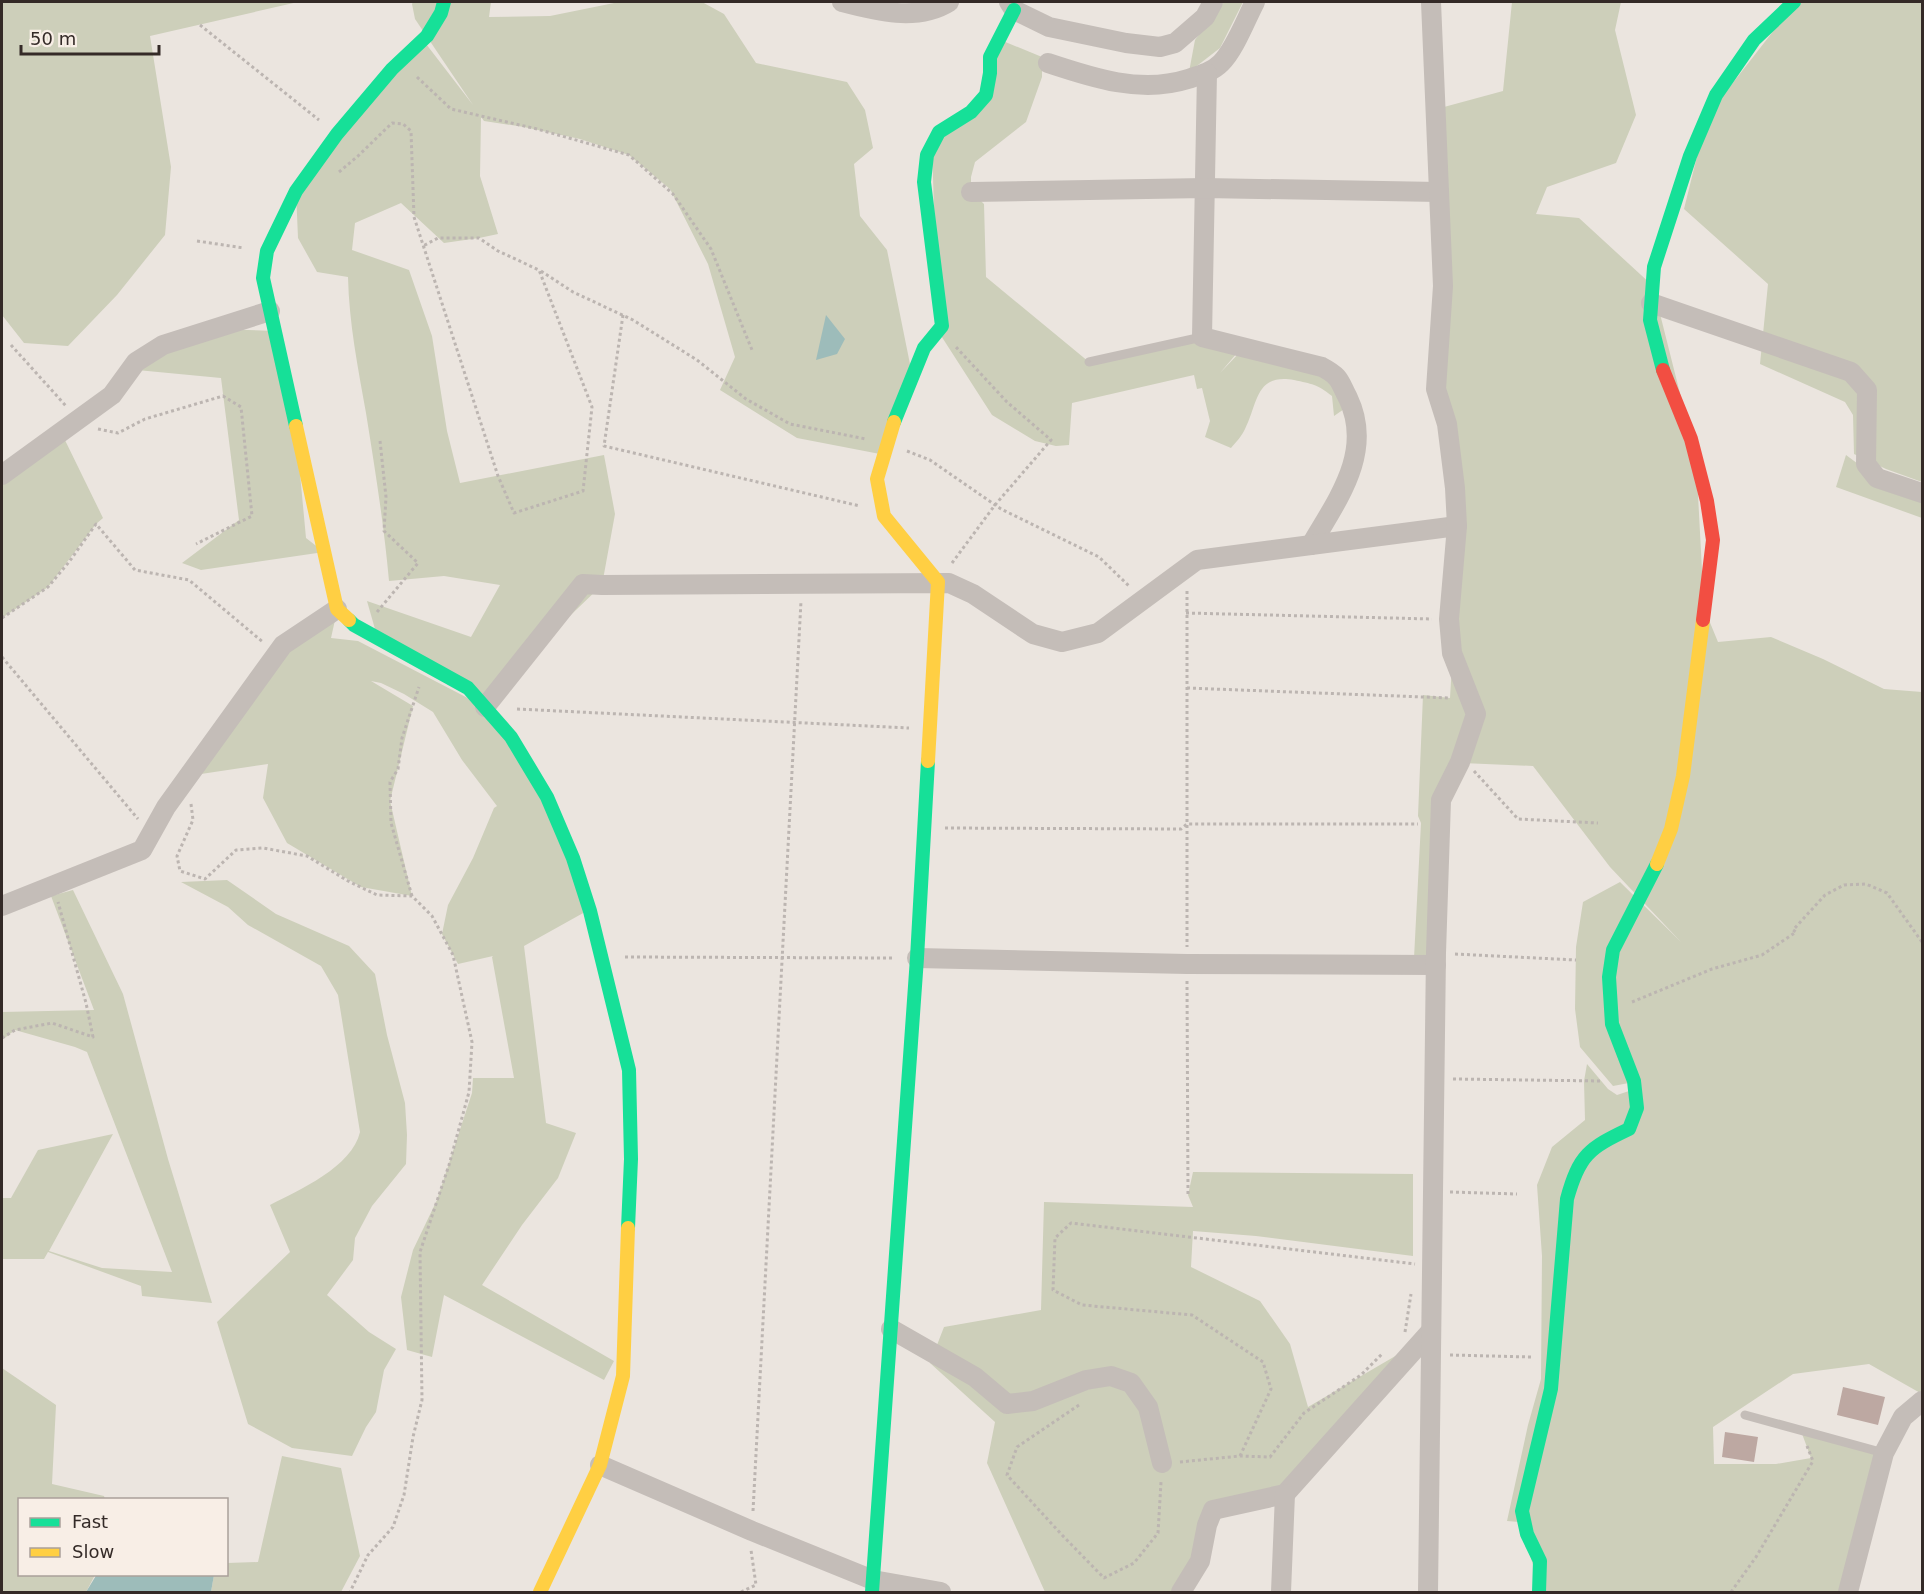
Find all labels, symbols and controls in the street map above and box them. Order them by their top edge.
scale bar [21,18,159,56]
text: 50 m [30,28,76,49]
legend [18,1498,228,1576]
text: Fast [72,1511,108,1532]
text: Slow [72,1541,114,1562]

